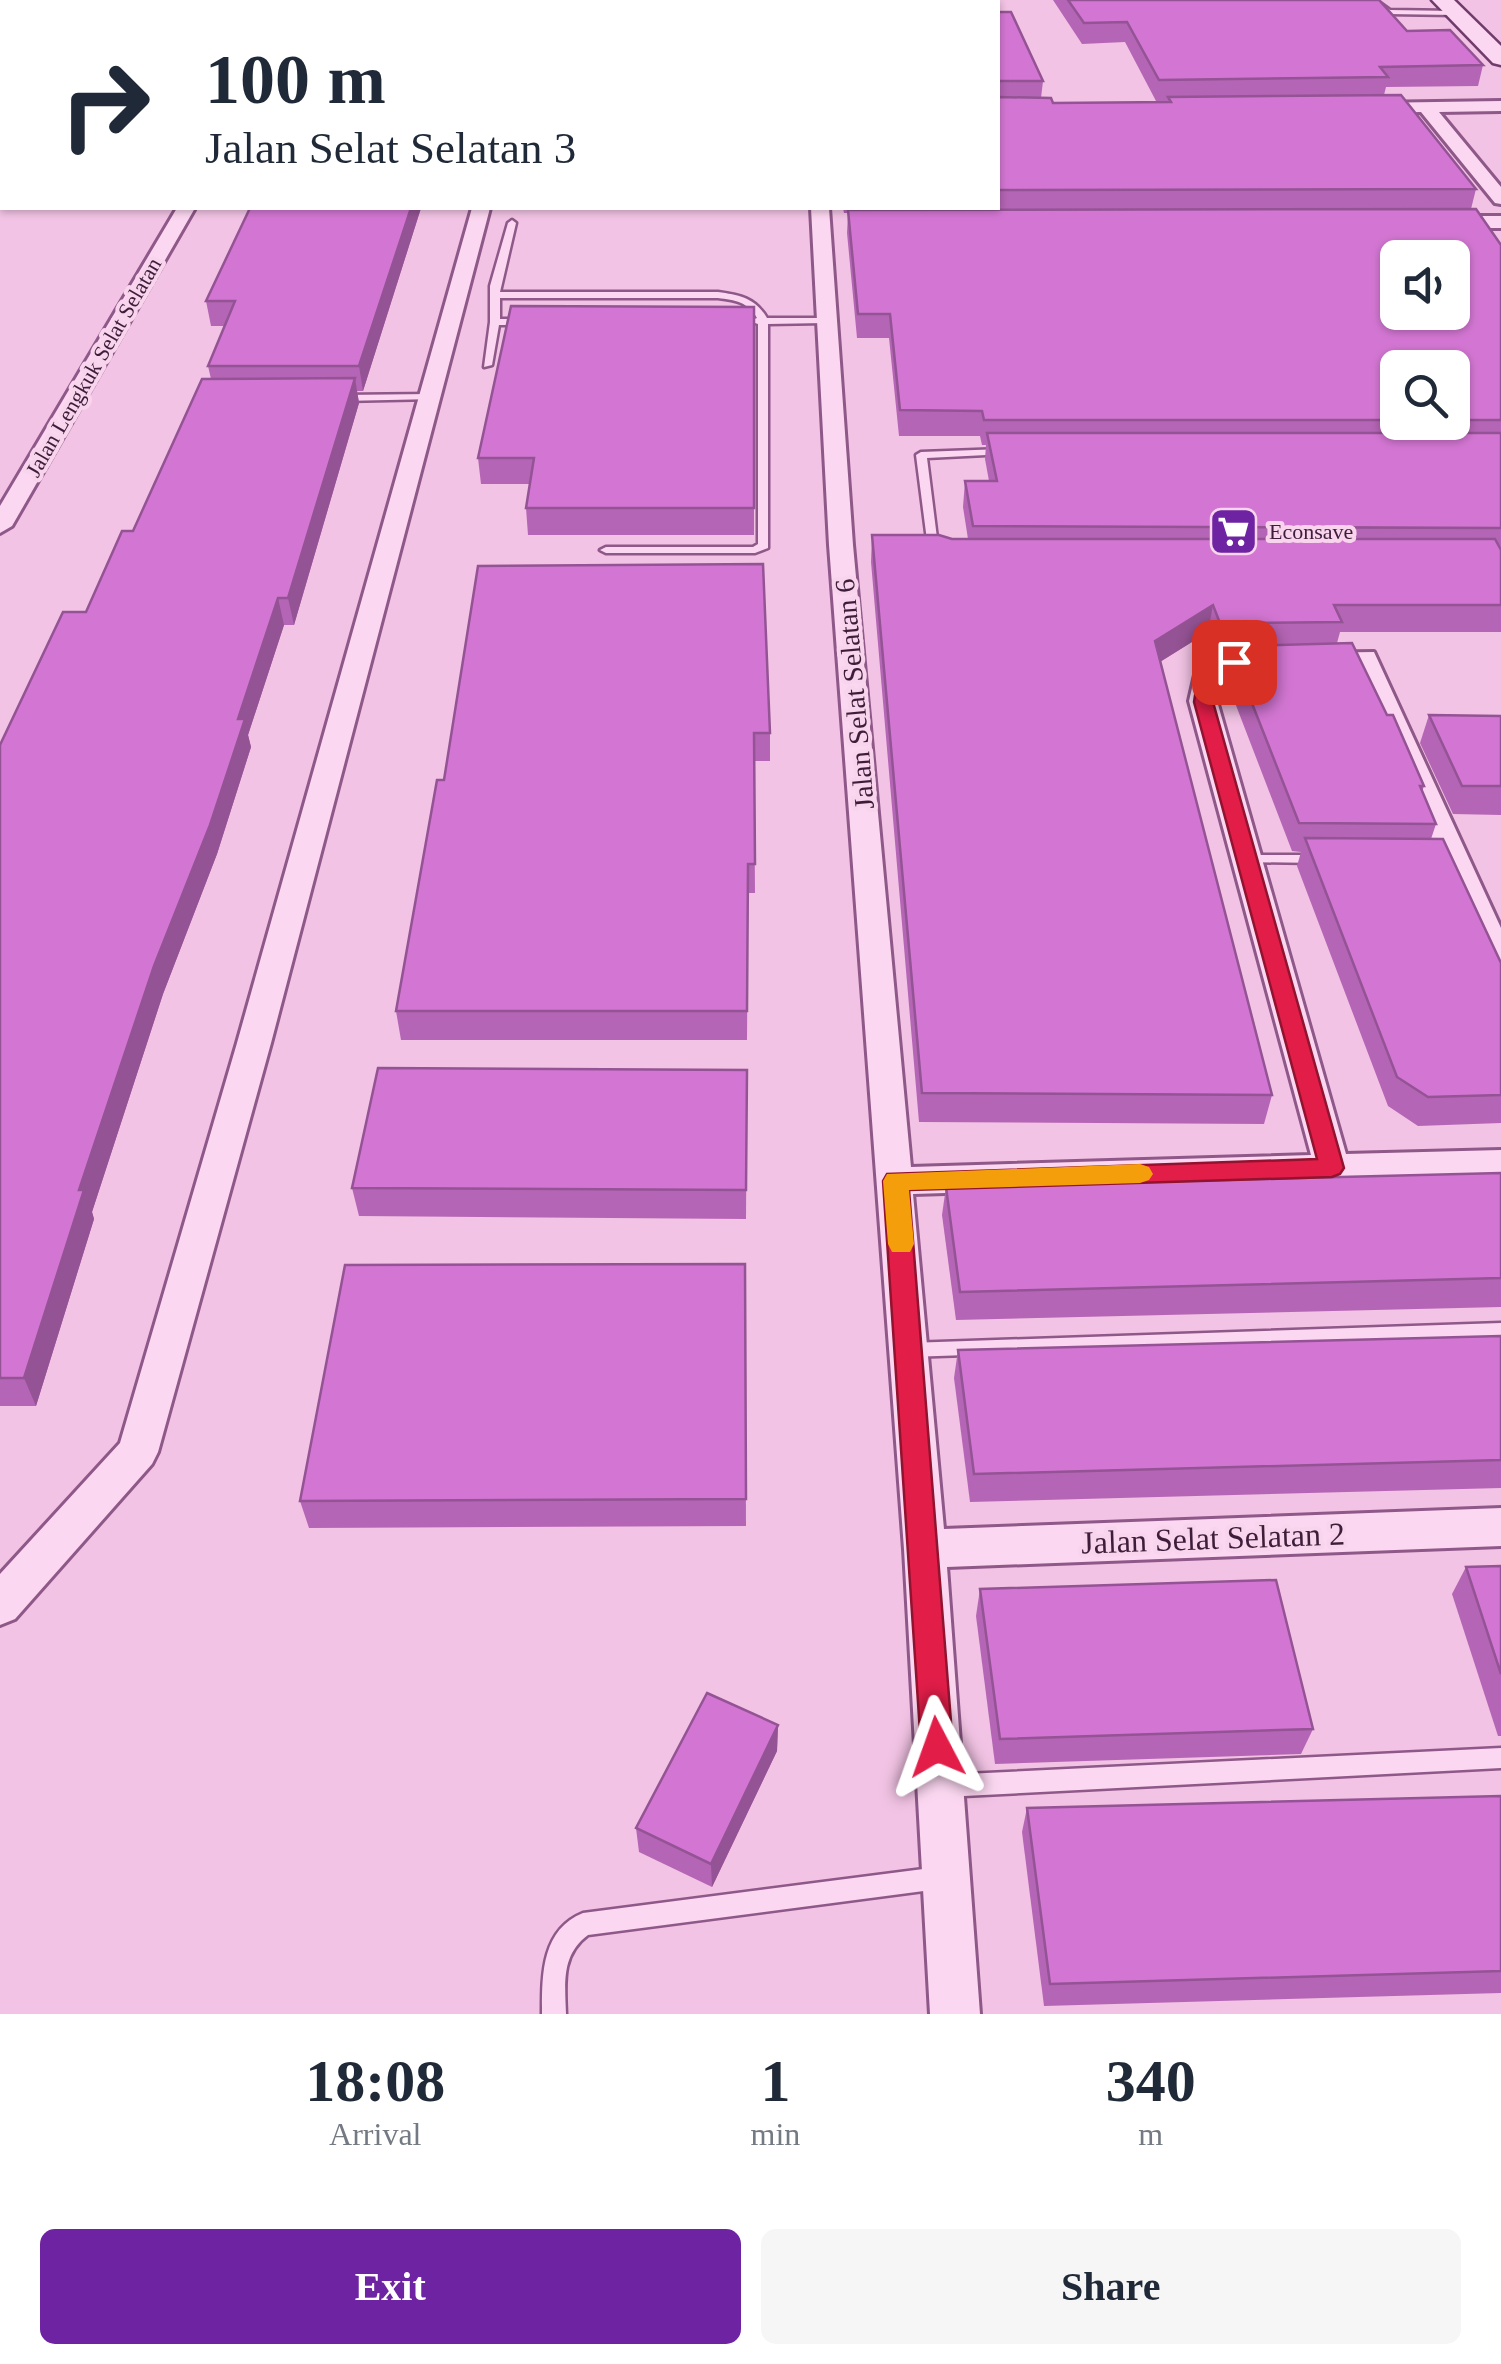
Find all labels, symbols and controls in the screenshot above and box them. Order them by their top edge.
icon: right [40,40,170,170]
text: 100 m [205,41,386,118]
text: Jalan Selat Selatan 3 [205,123,576,173]
map controls [1380,240,1470,440]
button: sound [1380,240,1470,330]
street label: Jalan Lengkuk Selat Selatan [20,253,166,481]
button: search [1380,350,1470,440]
supermarket icon: Econsave [1208,505,1260,557]
place label: Econsave [1269,519,1353,544]
street label: Jalan Selat Selatan 6 [829,578,880,810]
pin [1192,620,1277,705]
icon: arrive [1207,635,1262,690]
street label: Jalan Selat Selatan 2 [1080,1515,1346,1561]
position arrow [885,1695,989,1799]
text: 18:08 [305,2048,445,2114]
text: 1 [760,2048,790,2114]
text: 340 [1106,2048,1196,2114]
text: Arrival [329,2116,421,2152]
text: min [751,2116,800,2152]
text: m [1138,2116,1163,2152]
button: Exit [40,2229,741,2344]
button: Share [761,2229,1461,2344]

